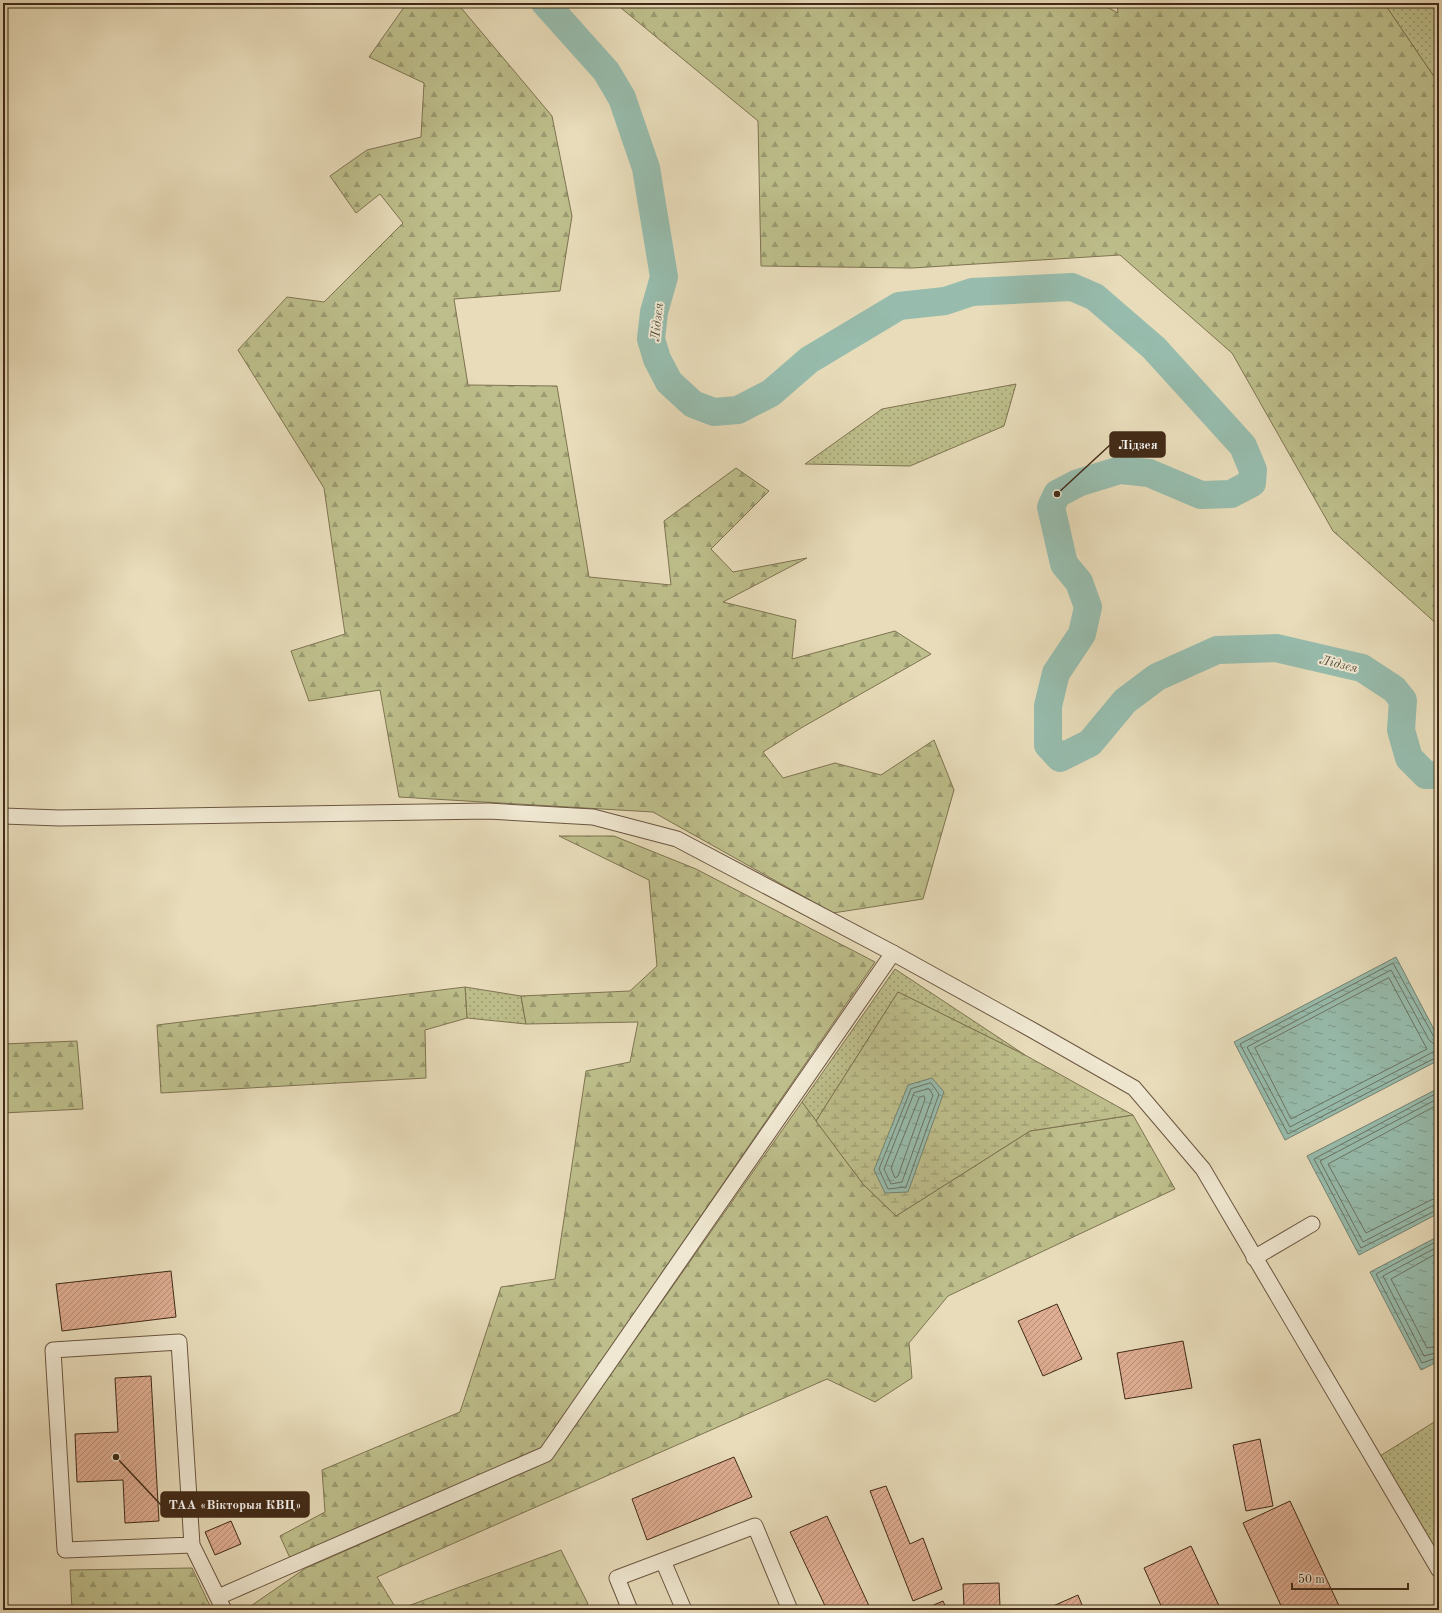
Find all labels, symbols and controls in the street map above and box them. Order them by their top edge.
water label: Лідзея [649,302,666,342]
callout: Лідзея [1110,432,1165,457]
text: Лідзея [1118,439,1158,452]
water label: Лідзея [1318,653,1359,675]
callout: ТАА «Вікторыя КВЦ» [161,1492,309,1517]
text: ТАА «Вікторыя КВЦ» [169,1499,301,1512]
scale bar [1292,1565,1408,1591]
text: 50 m [1298,1573,1325,1586]

